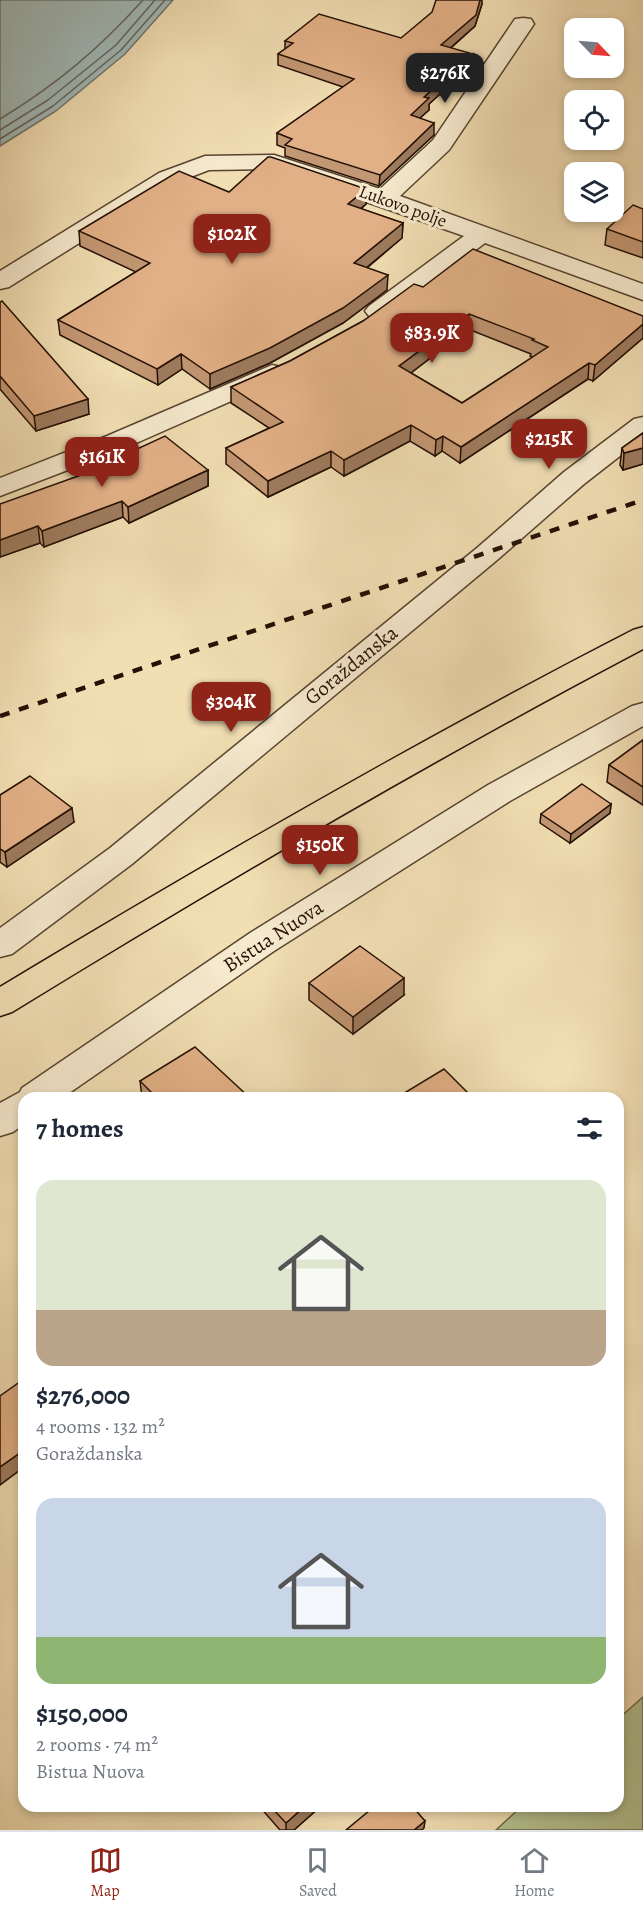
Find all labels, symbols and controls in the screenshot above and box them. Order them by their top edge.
north arrow [564,18,624,78]
map controls [564,18,624,222]
pin: $276K [403,53,487,104]
text: $276K [420,59,470,86]
button: locate [564,90,624,150]
button: layers [564,162,624,222]
street label: Lukovo polje [356,179,450,233]
pin: $102K [190,214,274,265]
text: $102K [207,220,257,247]
pin: $83.9K [383,313,481,364]
text: $83.9K [404,319,460,346]
pin: $215K [507,419,591,470]
text: $215K [525,425,573,452]
pin: $161K [60,437,144,488]
text: $161K [79,443,125,470]
street label: Goraždanska [299,619,404,711]
pin: $304K [189,682,273,733]
text: $304K [206,688,256,715]
pin: $150K [278,825,362,876]
text: $150K [296,831,344,858]
street label: Bistua Nuova [217,893,329,979]
text: 7 homes [36,1111,124,1146]
icon: filters [573,1112,606,1145]
icon: home [267,1219,375,1327]
text: $276,000 [36,1378,130,1413]
text: 4 rooms · 132 m² [36,1413,165,1440]
text: Goraždanska [36,1440,143,1467]
icon: home [267,1537,375,1645]
text: $150,000 [36,1696,128,1731]
text: 2 rooms · 74 m² [36,1731,158,1758]
text: Bistua Nuova [36,1758,145,1785]
tab: Map [89,1844,122,1902]
tab: Saved [299,1844,337,1902]
tab: Home [514,1844,554,1902]

